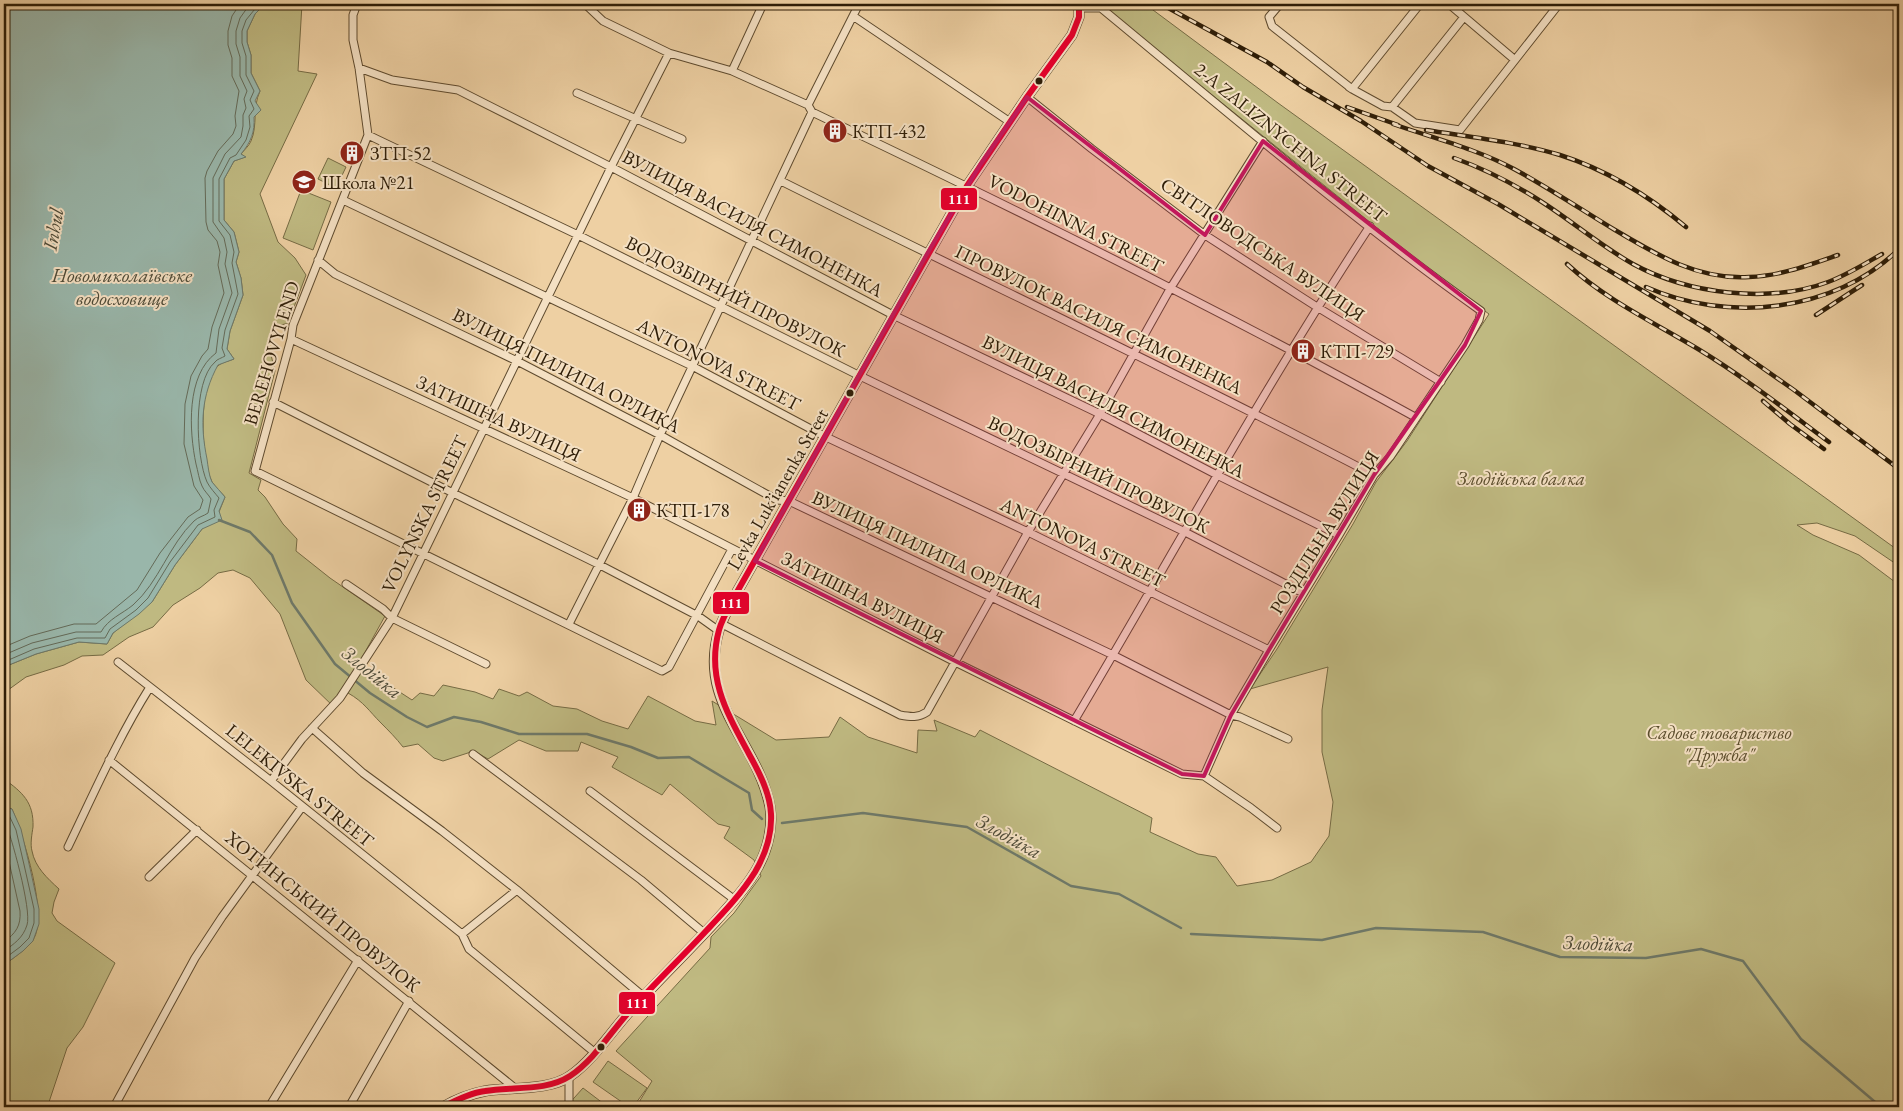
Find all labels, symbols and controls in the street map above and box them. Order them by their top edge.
street label: 2-A ZALIZNYCHNA STREET [1189,57,1392,228]
unlabelled marker [1034,76,1044,86]
building icon: КТП-432 [822,118,848,144]
place label: КТП-432 [852,119,926,144]
building icon: ЗТП-52 [339,140,365,166]
place label: ЗТП-52 [370,141,431,166]
street label: ВУЛИЦЯ ВАСИЛЯ СИМОНЕНКА [618,144,888,303]
street label: VODOHINNA STREET [984,168,1168,279]
school or university icon: Школа №21 [291,169,317,195]
place label: Школа №21 [322,170,415,195]
street label: СВІТЛОВОДСЬКА ВУЛИЦЯ [1156,172,1370,327]
line badge: 111 [940,187,978,211]
text: 111 [948,190,970,208]
water label: Inhul [36,205,70,253]
street label: ВОДОЗБІРНИЙ ПРОВУЛОК [622,230,850,363]
street label: ПРОВУЛОК ВАСИЛЯ СИМОНЕНКА [951,239,1247,401]
water label: Новомиколаївське водосховище [51,262,192,311]
street label: BEREHOVYI END [238,278,305,428]
street label: ВУЛИЦЯ ПИЛИПА ОРЛИКА [449,302,686,439]
street label: ANTONOVA STREET [632,312,805,417]
street label: ВУЛИЦЯ ВАСИЛЯ СИМОНЕНКА [978,329,1250,484]
building icon: КТП-729 [1290,338,1316,364]
place label: КТП-729 [1320,339,1394,364]
street label: ЗАТИШНА ВУЛИЦЯ [412,369,585,468]
unlabelled marker [845,388,855,398]
street label: Levka Lukʼianenka Street [721,404,834,575]
street label: ВОДОЗБІРНИЙ ПРОВУЛОК [984,410,1214,539]
street label: VOLYNSKA STREET [376,431,473,597]
street label: РОЗДІЛЬНА ВУЛИЦЯ [1264,446,1385,619]
park label: Злодійська балка [1457,466,1585,491]
street label: ВУЛИЦЯ ПИЛИПА ОРЛИКА [808,485,1048,614]
street label: ANTONOVA STREET [995,491,1170,593]
building icon: КТП-178 [626,497,652,523]
place label: КТП-178 [656,498,730,523]
street label: ЗАТИШНА ВУЛИЦЯ [777,546,948,649]
line badge: 111 [712,591,750,615]
text: 111 [720,594,742,612]
water label: Злодійка [336,640,408,704]
street label: LELEKIVSKA STREET [221,718,379,853]
park label: Садове товариство "Дружба" [1646,720,1792,767]
water label: Злодійка [972,808,1046,864]
street label: ХОТИНСЬКИЙ ПРОВУЛОК [219,824,426,998]
water label: Злодійка [1562,929,1634,957]
line badge: 111 [618,991,656,1015]
text: 111 [626,994,648,1012]
unlabelled marker [596,1042,606,1052]

